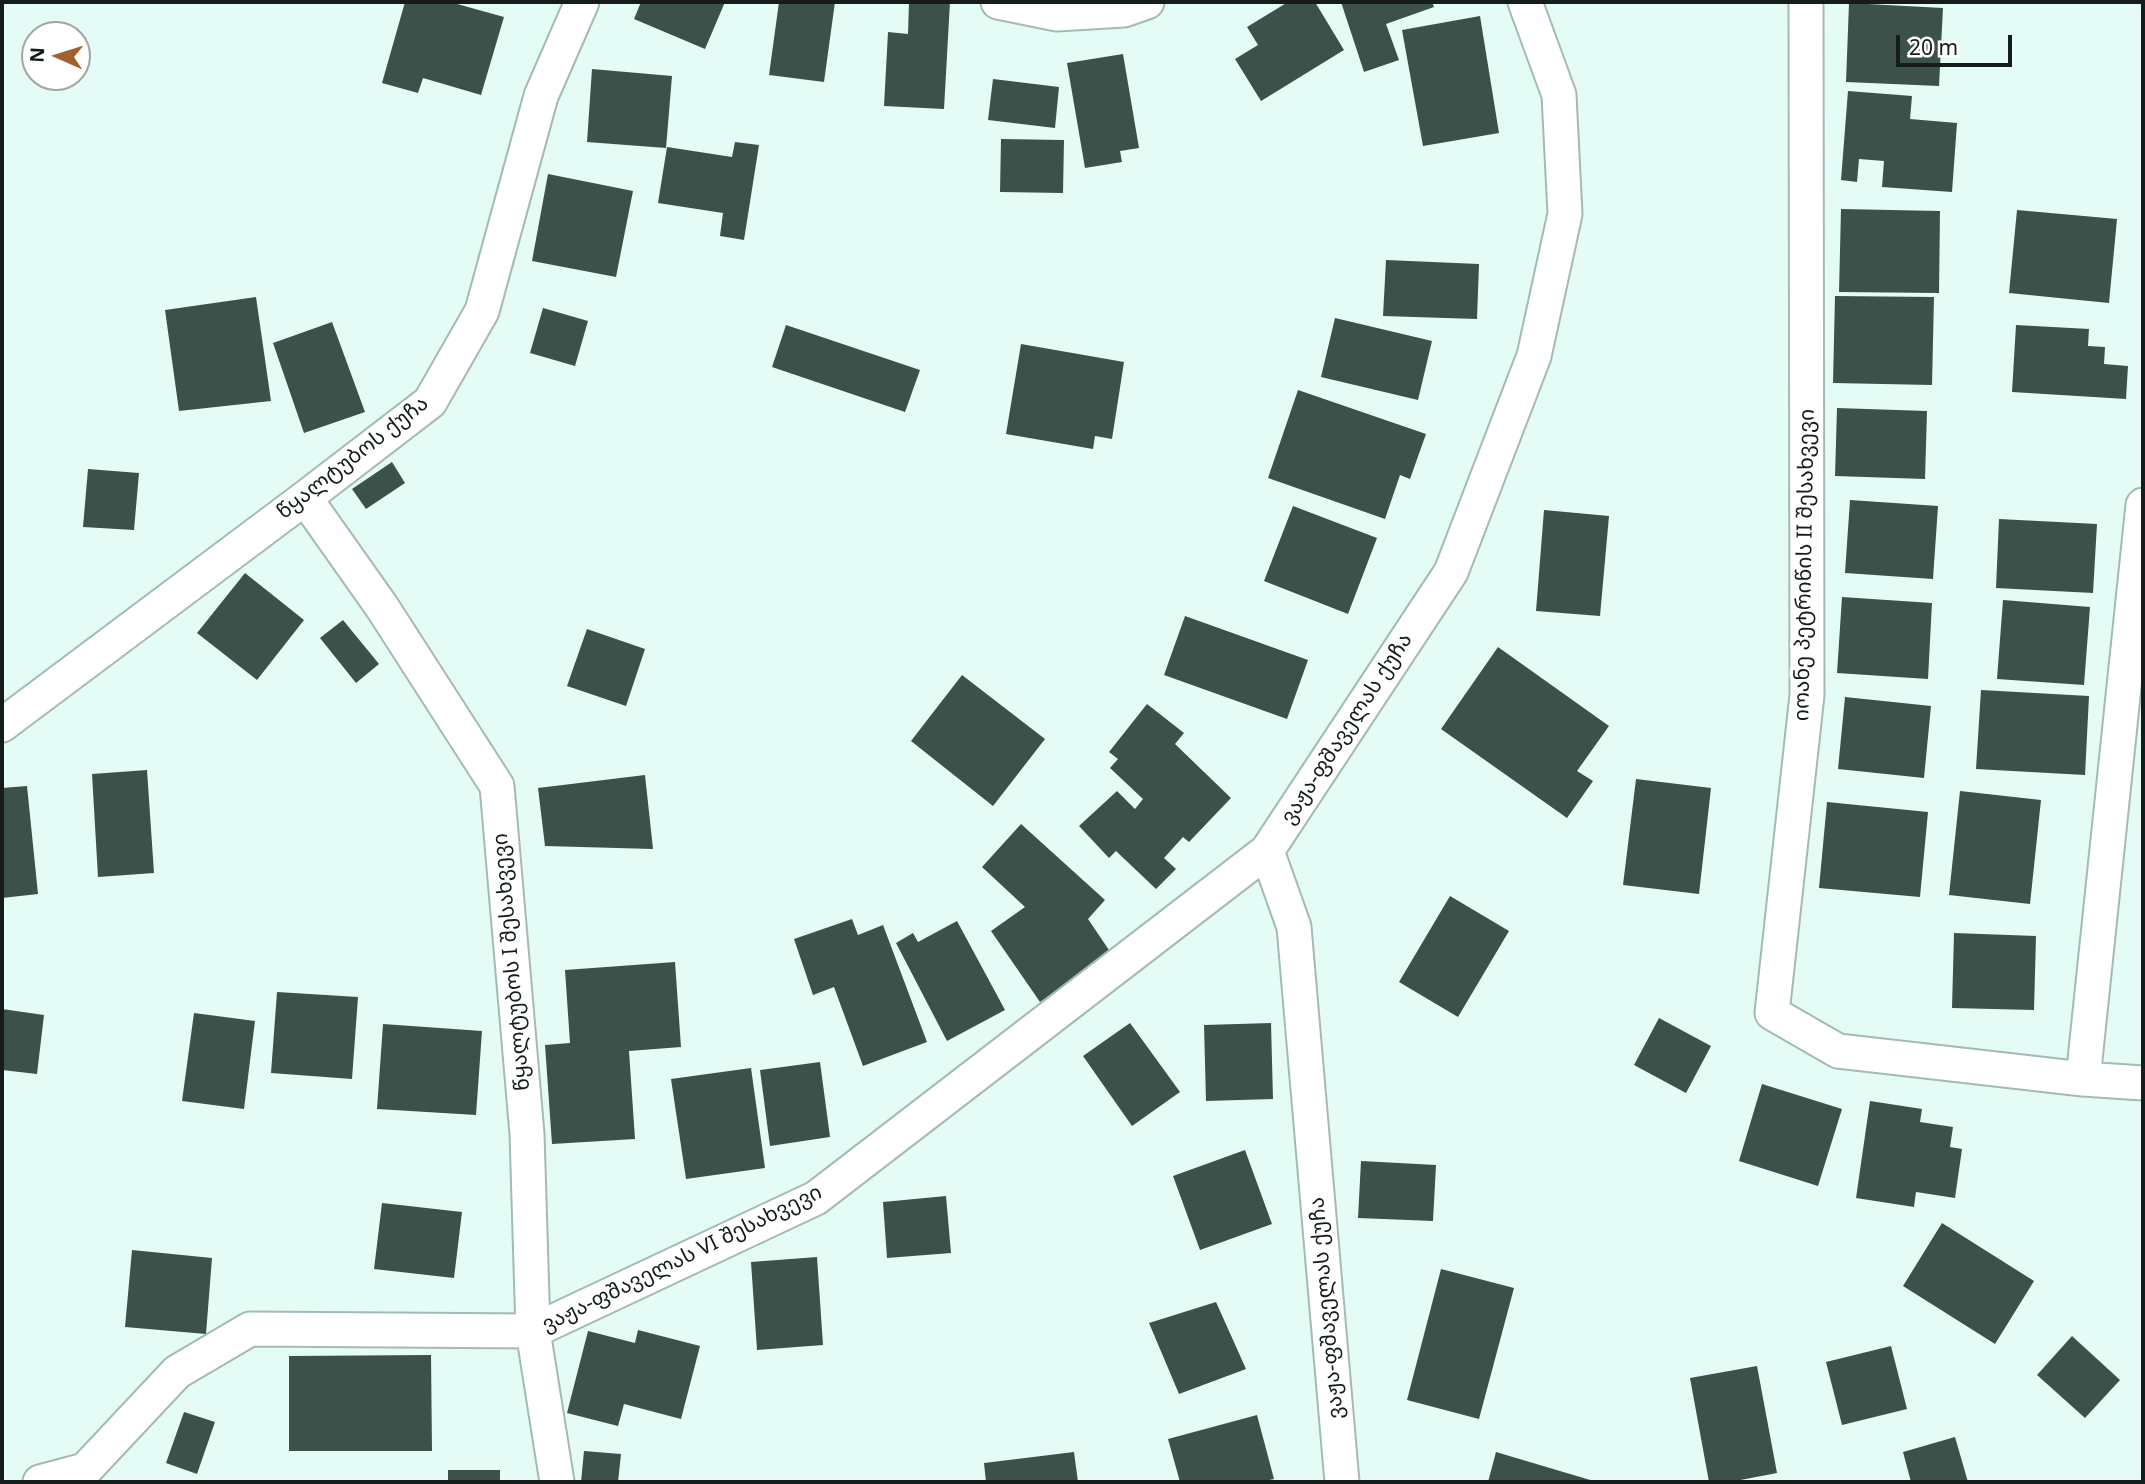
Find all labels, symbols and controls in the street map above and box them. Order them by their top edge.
north arrow [21,21,91,91]
scale bar [1900,21,2016,65]
text: 20 m [1909,33,1958,61]
text: N [24,47,50,63]
street label: წყალტუბოს ქუჩა [272,391,434,525]
street label: იოანე პეტრიწის II შესახვევი [1790,409,1820,721]
street label: ვაჟა-ფშაველას ქუჩა [1276,629,1418,829]
street label: წყალტუბოს I შესახვევი [488,832,536,1092]
street label: ვაჟა-ფშაველას VI შესახვევი [538,1180,826,1338]
street label: ვაჟა-ფშაველას ქუჩა [1305,1196,1349,1420]

